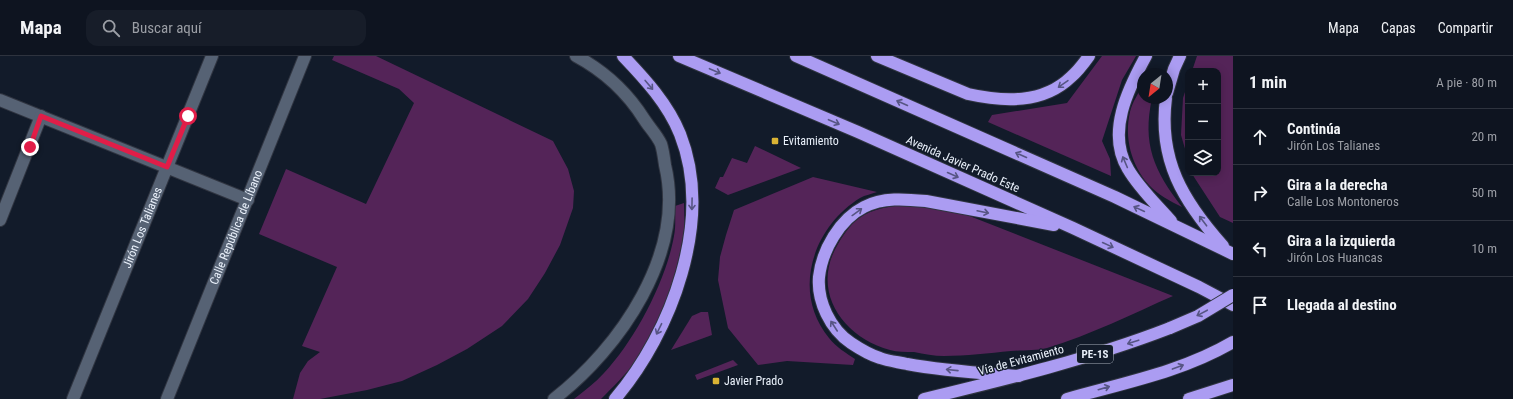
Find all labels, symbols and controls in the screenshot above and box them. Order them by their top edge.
search box [86,10,366,46]
text: Mapa [20,16,62,39]
icon: search [100,17,122,39]
text: Buscar aquí [132,19,202,37]
text: Mapa [1328,20,1359,36]
text: Capas [1381,20,1416,36]
text: Compartir [1438,20,1493,36]
one-way arrow [708,68,720,76]
north arrow [1137,68,1173,104]
map controls [1185,68,1221,176]
button: + [1185,68,1221,104]
text: 1 min [1249,72,1287,92]
text: A pie · 80 m [1436,75,1497,90]
one-way arrow [645,79,654,90]
one-way arrow [1057,80,1068,88]
one-way arrow [896,99,908,106]
button: − [1185,104,1221,140]
route start [179,107,197,125]
one-way arrow [828,119,840,126]
text: Continúa [1287,120,1341,138]
icon: ahead [1249,126,1271,148]
text: 20 m [1471,129,1497,144]
street label: Avenida Javier Prado Este [904,133,1022,196]
place label: Evitamiento [783,134,839,148]
marker: Evitamiento [770,136,780,146]
route end [21,138,39,156]
text: Jirón Los Talianes [1287,138,1380,153]
button: layers [1185,140,1221,176]
one-way arrow [1015,151,1027,158]
one-way arrow [1120,157,1128,169]
street label: Calle República de Líbano [207,168,265,287]
one-way arrow [947,172,959,179]
text: Gira a la derecha [1287,176,1388,194]
icon: right [1249,182,1271,204]
street label: Jirón Los Talianes [120,185,165,270]
text: 50 m [1471,185,1497,200]
text: Calle Los Montoneros [1287,194,1399,209]
one-way arrow [688,197,696,210]
one-way arrow [1134,205,1146,212]
one-way arrow [851,207,862,216]
one-way arrow [976,209,989,217]
one-way arrow [1199,216,1207,227]
text: Gira a la izquierda [1287,232,1395,250]
icon: left [1249,238,1271,260]
text: 10 m [1471,241,1497,256]
one-way arrow [1102,242,1114,249]
text: Jirón Los Huancas [1287,250,1383,265]
icon: arrive [1249,294,1271,316]
text: Llegada al destino [1287,296,1397,314]
one-way arrow [1196,310,1208,318]
one-way arrow [830,320,838,332]
one-way arrow [655,323,662,335]
one-way arrow [1127,339,1140,346]
street label: Vía de Evitamiento [977,342,1065,378]
road number: PE-1S [1077,345,1113,363]
one-way arrow [1172,363,1184,371]
one-way arrow [946,367,959,374]
place label: Javier Prado [724,374,783,388]
marker: Javier Prado [711,376,721,386]
one-way arrow [1098,384,1111,391]

